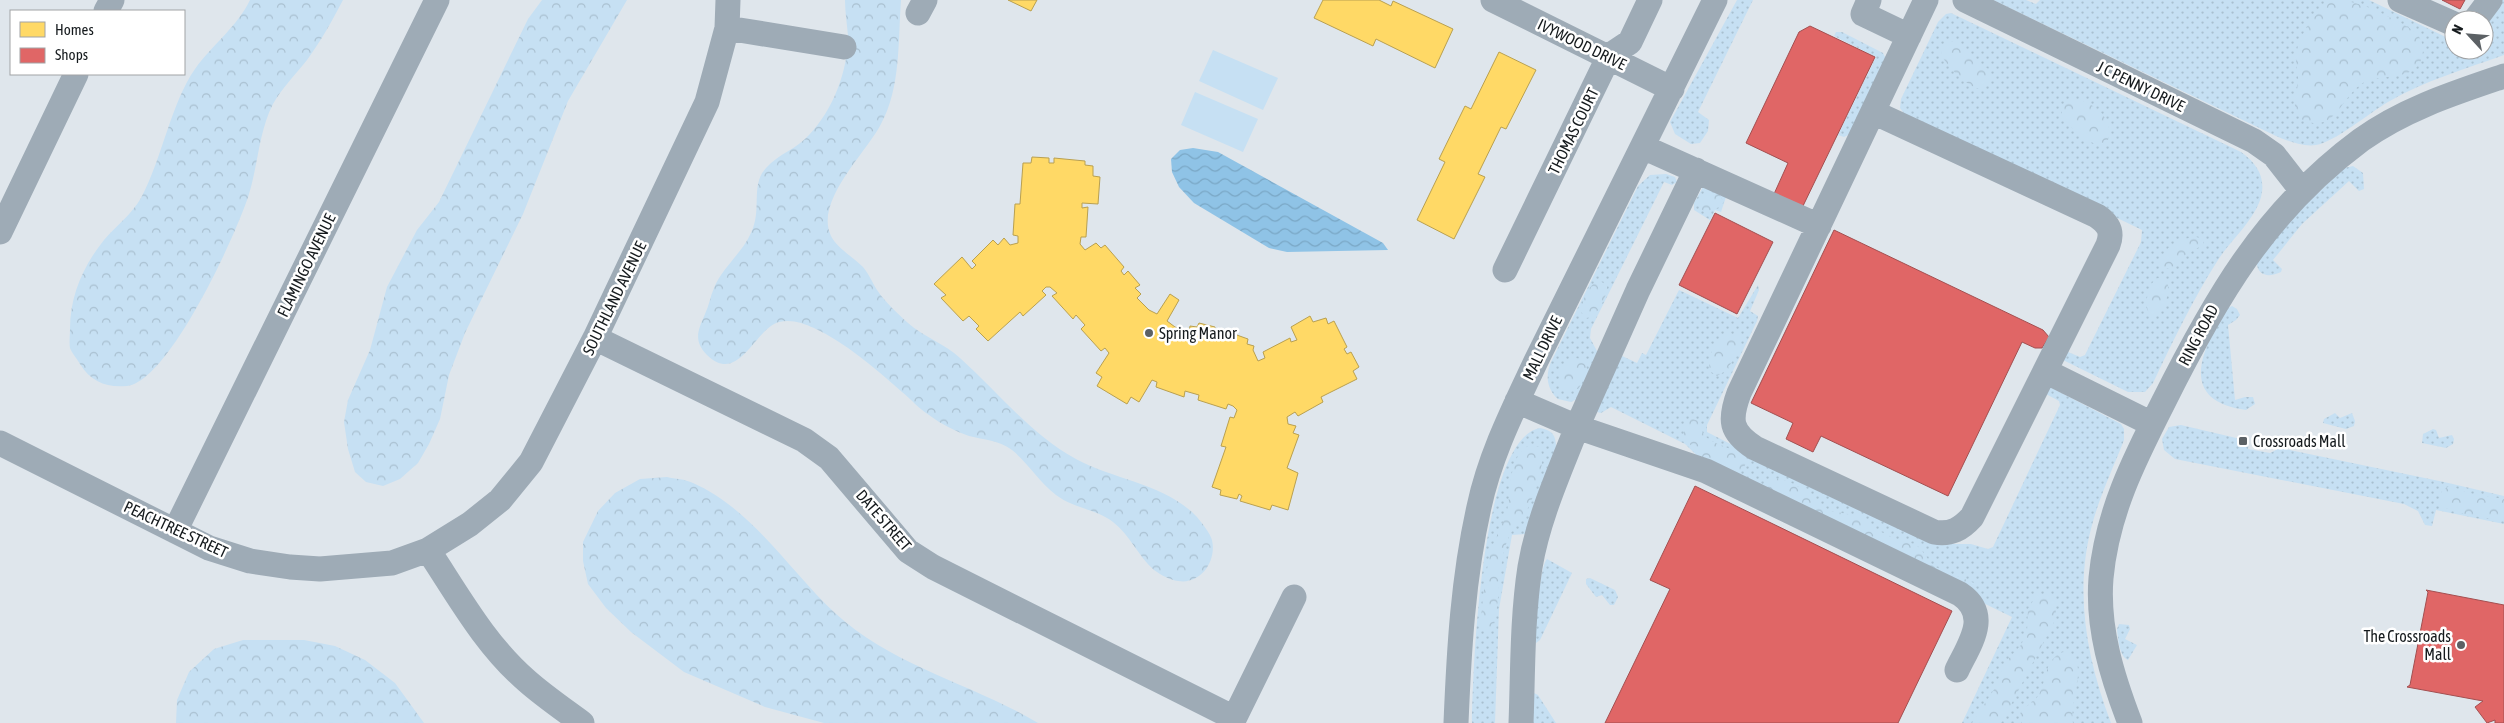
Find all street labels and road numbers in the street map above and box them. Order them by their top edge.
street label: IVYWOOD DRIVE [1535,15,1629,73]
street label: J C PENNY DRIVE [2094,57,2188,115]
street label: THOMAS COURT [1544,85,1602,177]
street label: FLAMINGO AVENUE [273,210,339,320]
street label: SOUTHLAND AVENUE [579,238,649,358]
street label: RING ROAD [2175,302,2221,368]
street label: MALL DRIVE [1519,313,1565,383]
street label: DATE STREET [853,486,915,554]
street label: PEACHTREE STREET [121,497,231,561]

